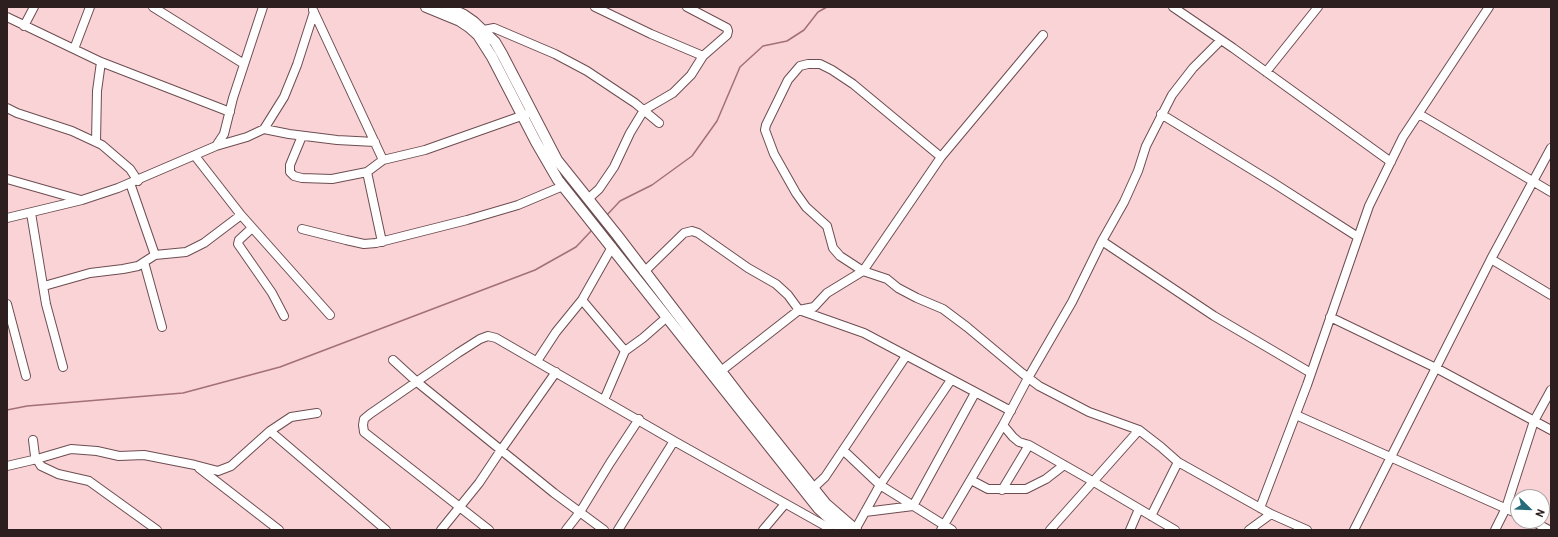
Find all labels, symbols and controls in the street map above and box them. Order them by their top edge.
north arrow [1510,489,1550,529]
text: N [1533,508,1548,519]

